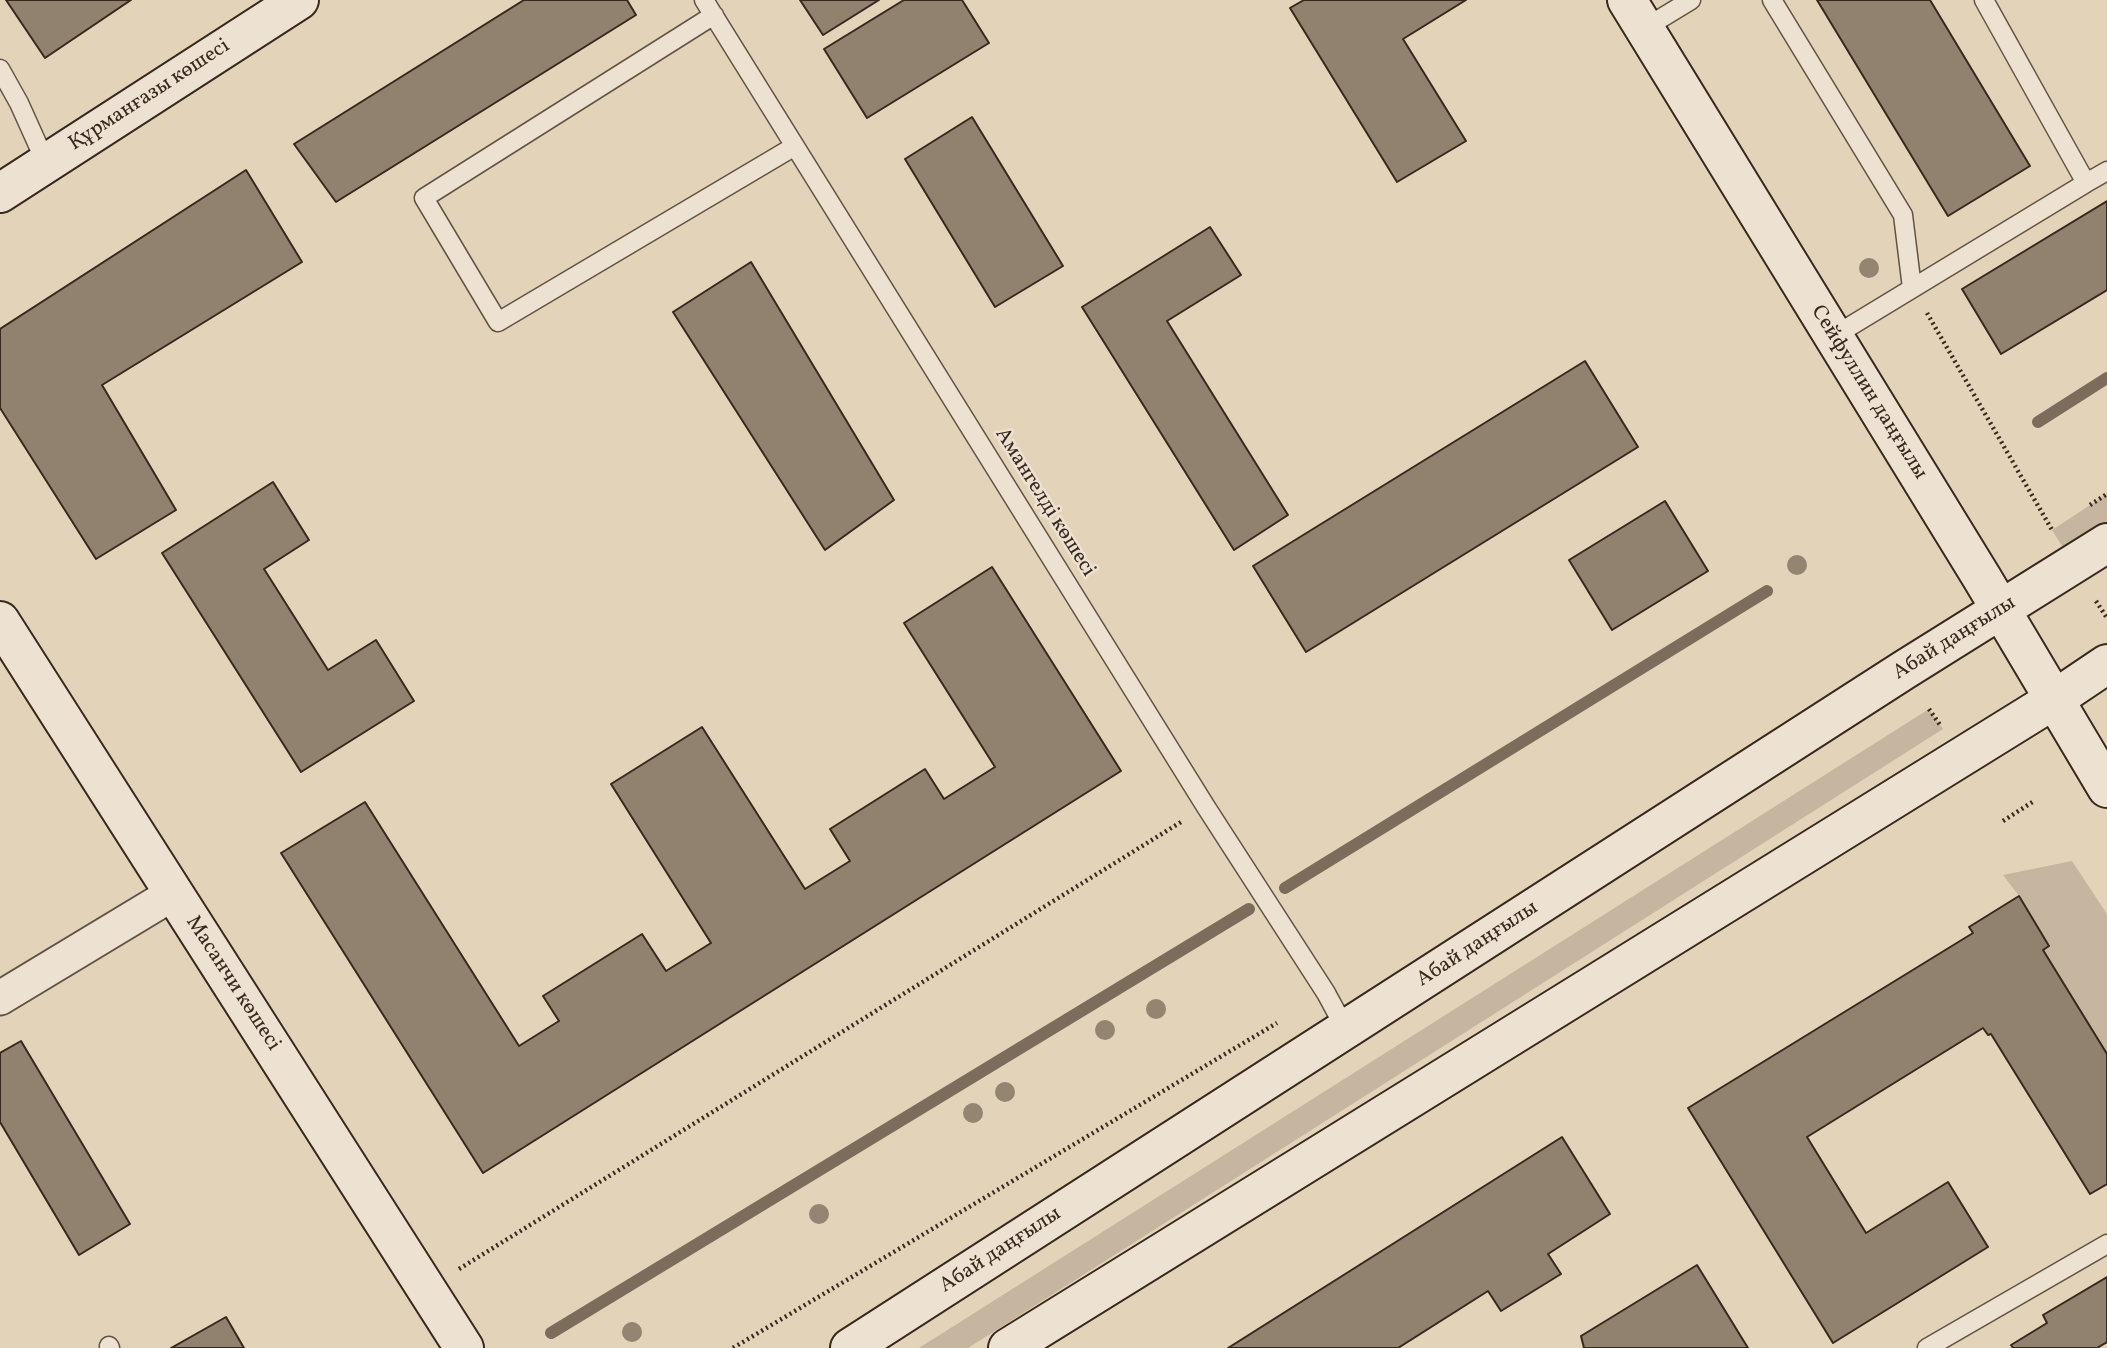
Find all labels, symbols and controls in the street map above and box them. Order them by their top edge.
street label: Құрманғазы көшесі [65,35,235,157]
street label: Сейфуллин даңғылы [1804,301,1932,485]
street label: Амангелді көшесі [988,424,1100,582]
street label: Абай даңғылы [1889,591,2021,687]
street label: Абай даңғылы [1413,896,1543,994]
street label: Масанчи көшесі [179,912,285,1056]
street label: Абай даңғылы [936,1202,1066,1300]

